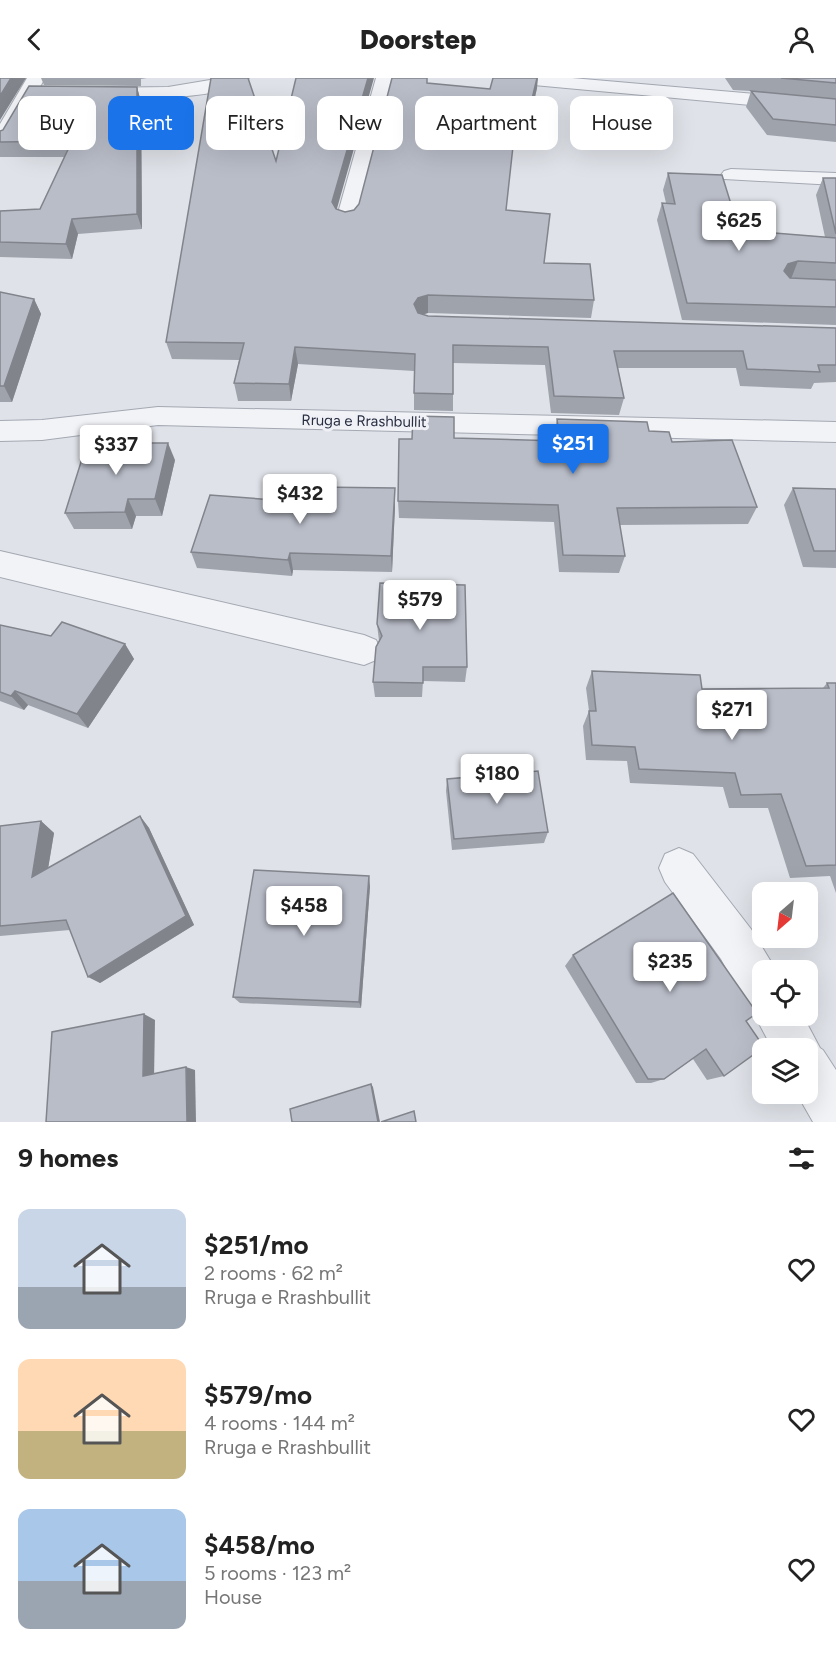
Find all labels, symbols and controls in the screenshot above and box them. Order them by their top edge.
icon: back [18,23,51,56]
text: Doorstep [360,23,476,56]
icon: person [785,23,818,56]
chip: Buy [18,96,96,150]
chip: Rent [108,96,194,150]
chip: Filters [206,96,305,150]
chip: New [317,96,403,150]
chip: Apartment [415,96,558,150]
chip: House [570,96,673,150]
pin: $625 [703,201,775,252]
text: $625 [716,208,762,232]
street label: Rruga e Rrashbullit [301,411,427,431]
pin: $251 [537,424,609,475]
pin: $337 [80,425,152,476]
text: $251 [552,431,594,455]
text: $337 [94,432,138,456]
pin: $432 [264,474,336,525]
text: $432 [277,481,323,505]
pin: $579 [384,580,456,631]
text: $579 [397,587,443,611]
pin: $271 [696,690,768,741]
text: $271 [711,697,753,721]
pin: $180 [461,754,533,805]
text: $180 [475,761,519,785]
north arrow [752,882,818,948]
map controls [752,882,818,1104]
pin: $458 [268,886,340,937]
text: $458 [280,893,328,917]
pin: $235 [634,942,706,993]
text: $235 [647,949,693,973]
button: locate [752,960,818,1026]
button: layers [752,1038,818,1104]
text: 9 homes [18,1142,118,1174]
icon: filters [785,1142,818,1175]
text: $251/mo [204,1229,309,1261]
icon: home [66,1233,138,1305]
icon: heart [785,1253,818,1286]
text: 2 rooms · 62 m² [204,1261,343,1285]
text: Rruga e Rrashbullit [204,1285,371,1309]
text: $579/mo [204,1379,312,1411]
icon: home [66,1383,138,1455]
icon: heart [785,1403,818,1436]
text: 4 rooms · 144 m² [204,1411,355,1435]
text: Rruga e Rrashbullit [204,1435,371,1459]
text: $458/mo [204,1529,315,1561]
icon: home [66,1533,138,1605]
icon: heart [785,1553,818,1586]
text: 5 rooms · 123 m² [204,1561,351,1585]
text: House [204,1585,262,1609]

